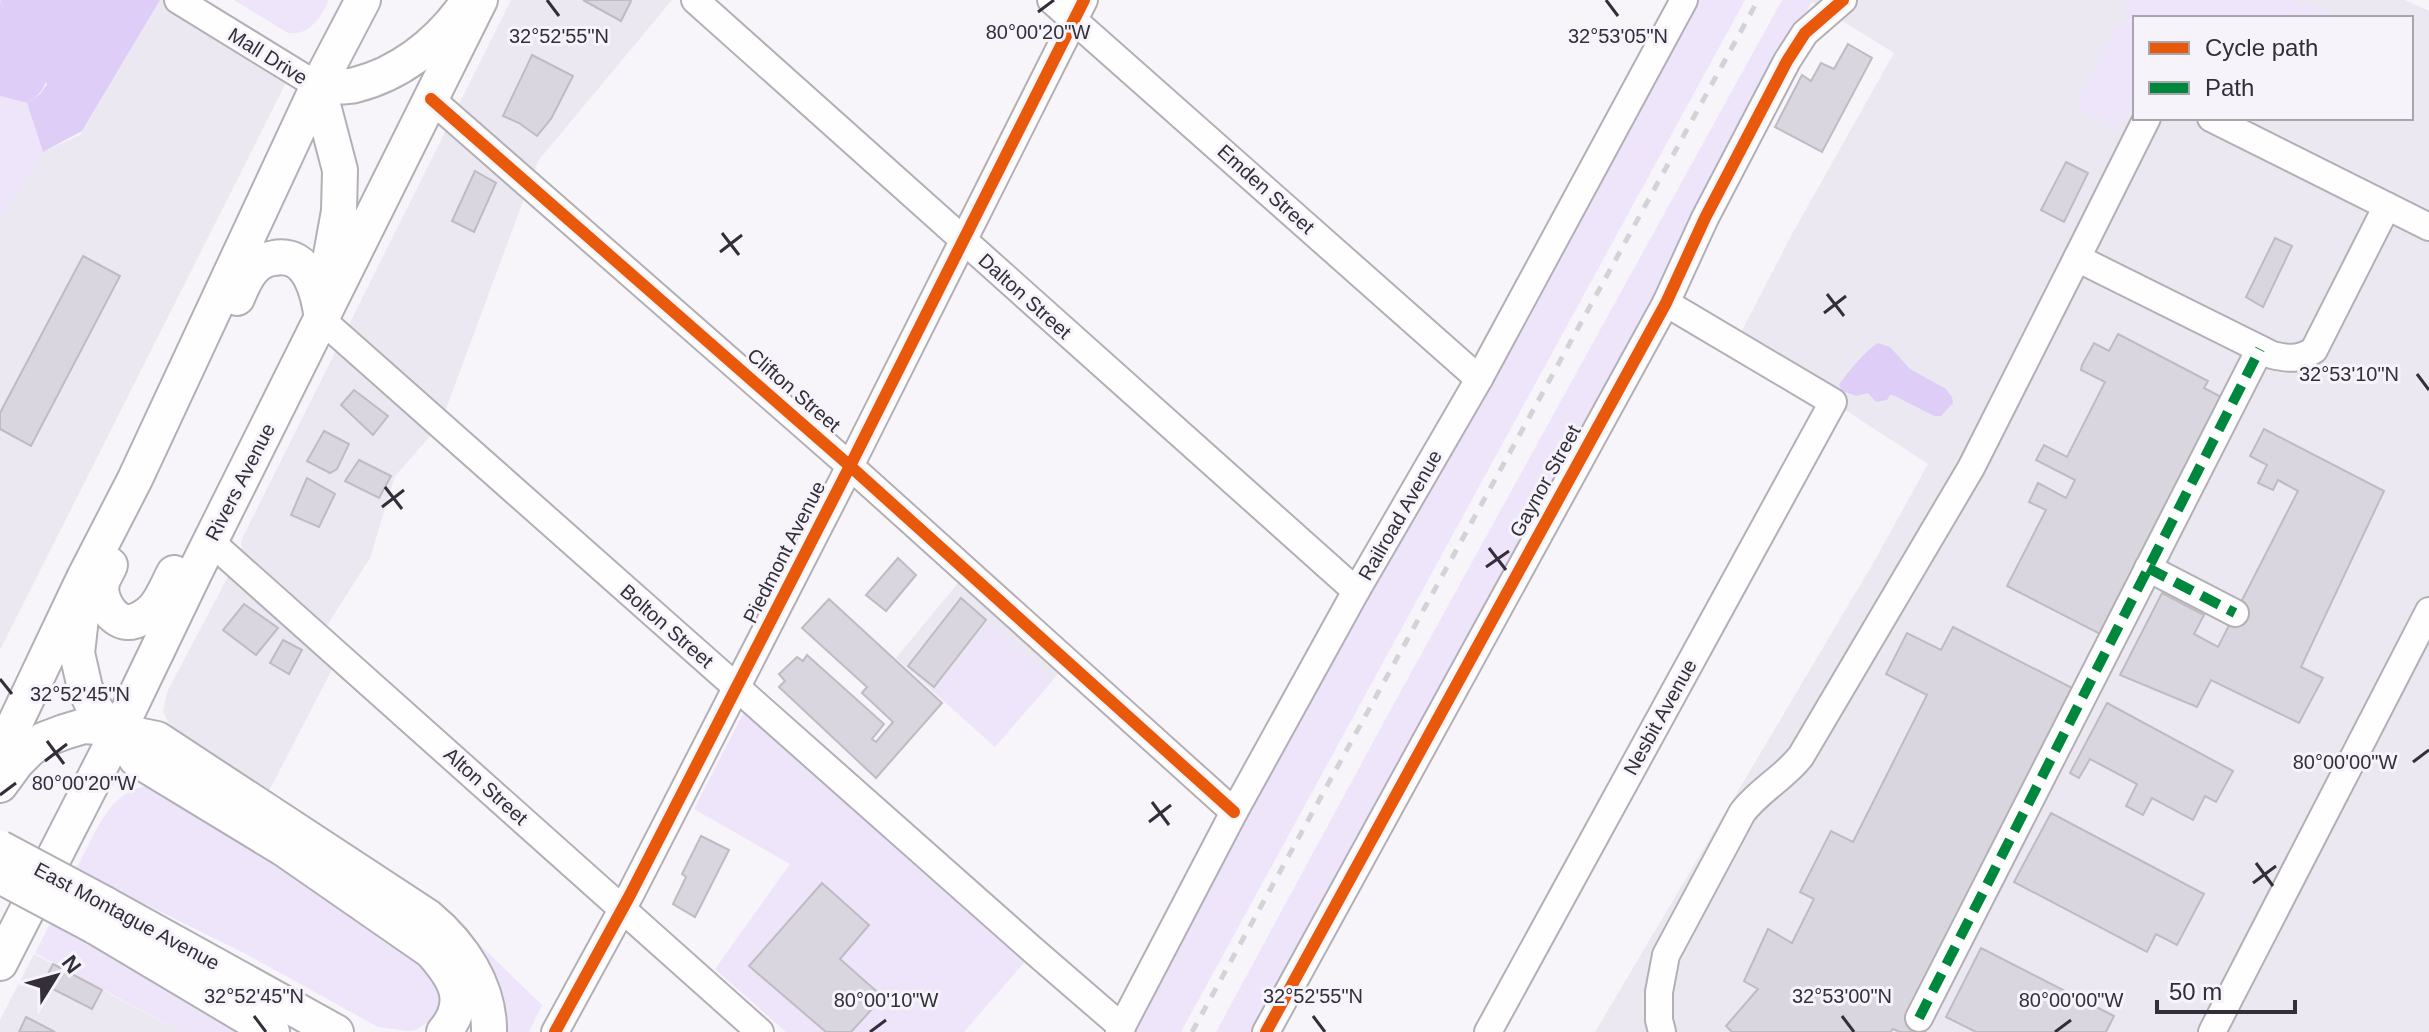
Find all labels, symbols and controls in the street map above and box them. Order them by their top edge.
legend [2133,16,2413,120]
text: 80°00'20"W [986,21,1090,43]
street label: Mall Drive [224,23,312,89]
text: 32°52'55"N [509,25,609,47]
text: 32°53'05"N [1568,25,1668,47]
text: Cycle path [2205,34,2318,61]
text: Path [2205,74,2254,101]
street label: Emden Street [1213,140,1319,238]
street label: Dalton Street [974,249,1076,344]
street label: Clifton Street [743,344,845,437]
text: 32°53'10"N [2299,363,2399,385]
street label: Rivers Avenue [201,420,279,544]
street label: Gaynor Street [1505,421,1585,541]
street label: Railroad Avenue [1354,446,1446,584]
street label: Piedmont Avenue [739,477,829,627]
street label: Bolton Street [616,580,718,673]
street label: Nesbit Avenue [1619,655,1701,779]
text: 32°52'45"N [30,683,130,705]
street label: Alton Street [440,743,533,829]
text: 80°00'00"W [2293,751,2397,773]
text: 80°00'20"W [32,772,136,794]
street label: East Montague Avenue [31,858,223,974]
north arrow [16,936,96,1016]
text: N [57,950,86,978]
scale bar [2157,964,2295,1014]
text: 50 m [2169,978,2222,1005]
text: 32°52'45"N [204,985,304,1007]
text: 32°52'55"N [1263,985,1363,1007]
text: 32°53'00"N [1792,985,1892,1007]
text: 80°00'10"W [834,989,938,1011]
text: 80°00'00"W [2019,989,2123,1011]

